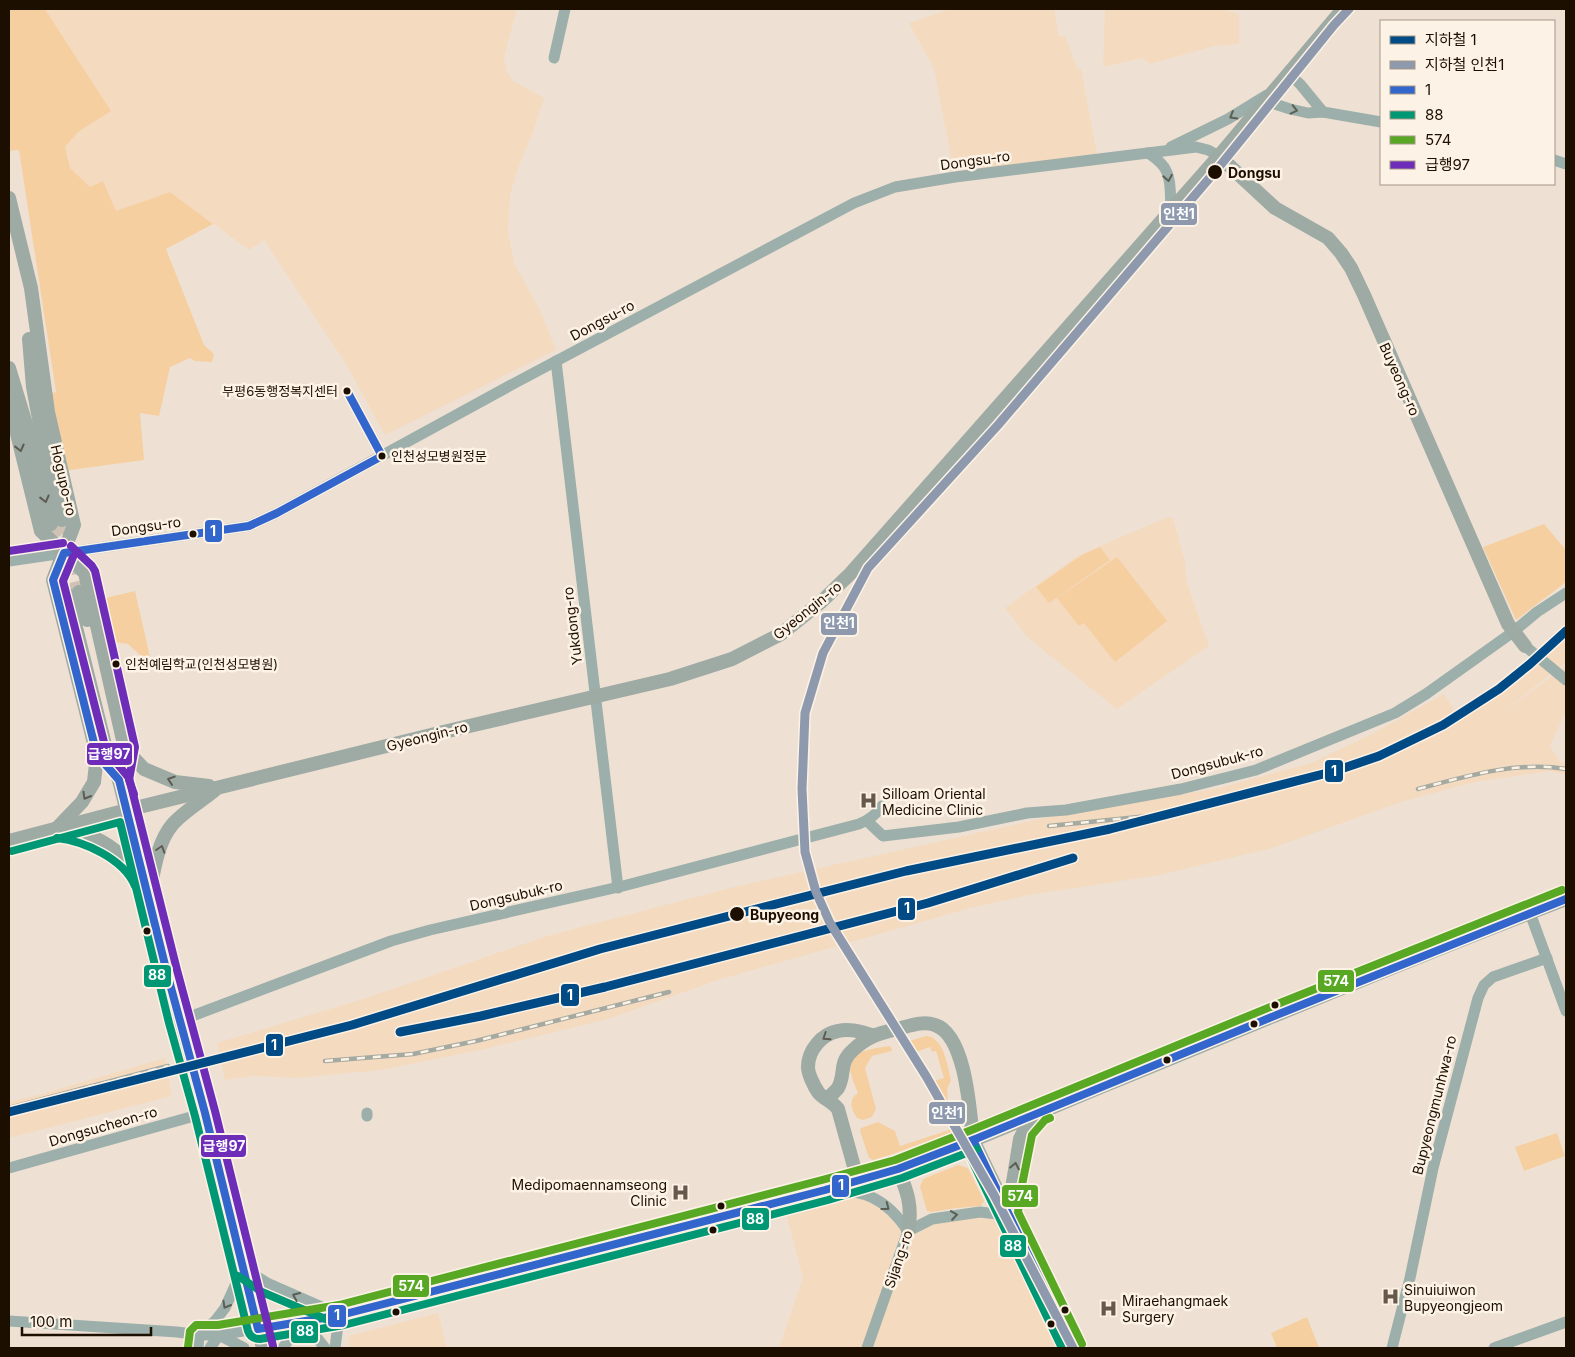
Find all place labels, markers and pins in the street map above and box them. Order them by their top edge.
marker: Dongsu [1206,163,1224,181]
place label: Dongsu [1228,164,1281,181]
place label: 부평6동행정복지센터 [222,383,338,399]
marker: 부평6동행정복지센터 [342,386,352,396]
place label: 인천성모병원정문 [391,448,487,464]
marker: 인천성모병원정문 [377,451,387,461]
unlabelled marker [188,529,198,539]
place label: 인천예림학교(인천성모병원) [125,656,278,672]
marker: 인천예림학교(인천성모병원) [111,659,121,669]
place label: Silloam Oriental Medicine Clinic [882,785,986,818]
hospital icon: Silloam Oriental Medicine Clinic [858,791,878,811]
marker: Bupyeong [728,905,746,923]
place label: Bupyeong [750,906,819,923]
unlabelled marker [142,926,152,936]
unlabelled marker [1270,1000,1280,1010]
unlabelled marker [1249,1019,1259,1029]
unlabelled marker [1162,1055,1172,1065]
place label: Medipomaennamseong Clinic [512,1176,667,1209]
hospital icon: Medipomaennamseong Clinic [671,1182,691,1202]
unlabelled marker [716,1201,726,1211]
unlabelled marker [708,1225,718,1235]
place label: Sinuiuiwon Bupyeongjeom [1404,1281,1503,1314]
hospital icon: Sinuiuiwon Bupyeongjeom [1380,1287,1400,1307]
place label: Miraehangmaek Surgery [1122,1292,1229,1325]
hospital icon: Miraehangmaek Surgery [1098,1298,1118,1318]
unlabelled marker [1060,1305,1070,1315]
unlabelled marker [391,1307,401,1317]
unlabelled marker [1046,1319,1056,1329]

